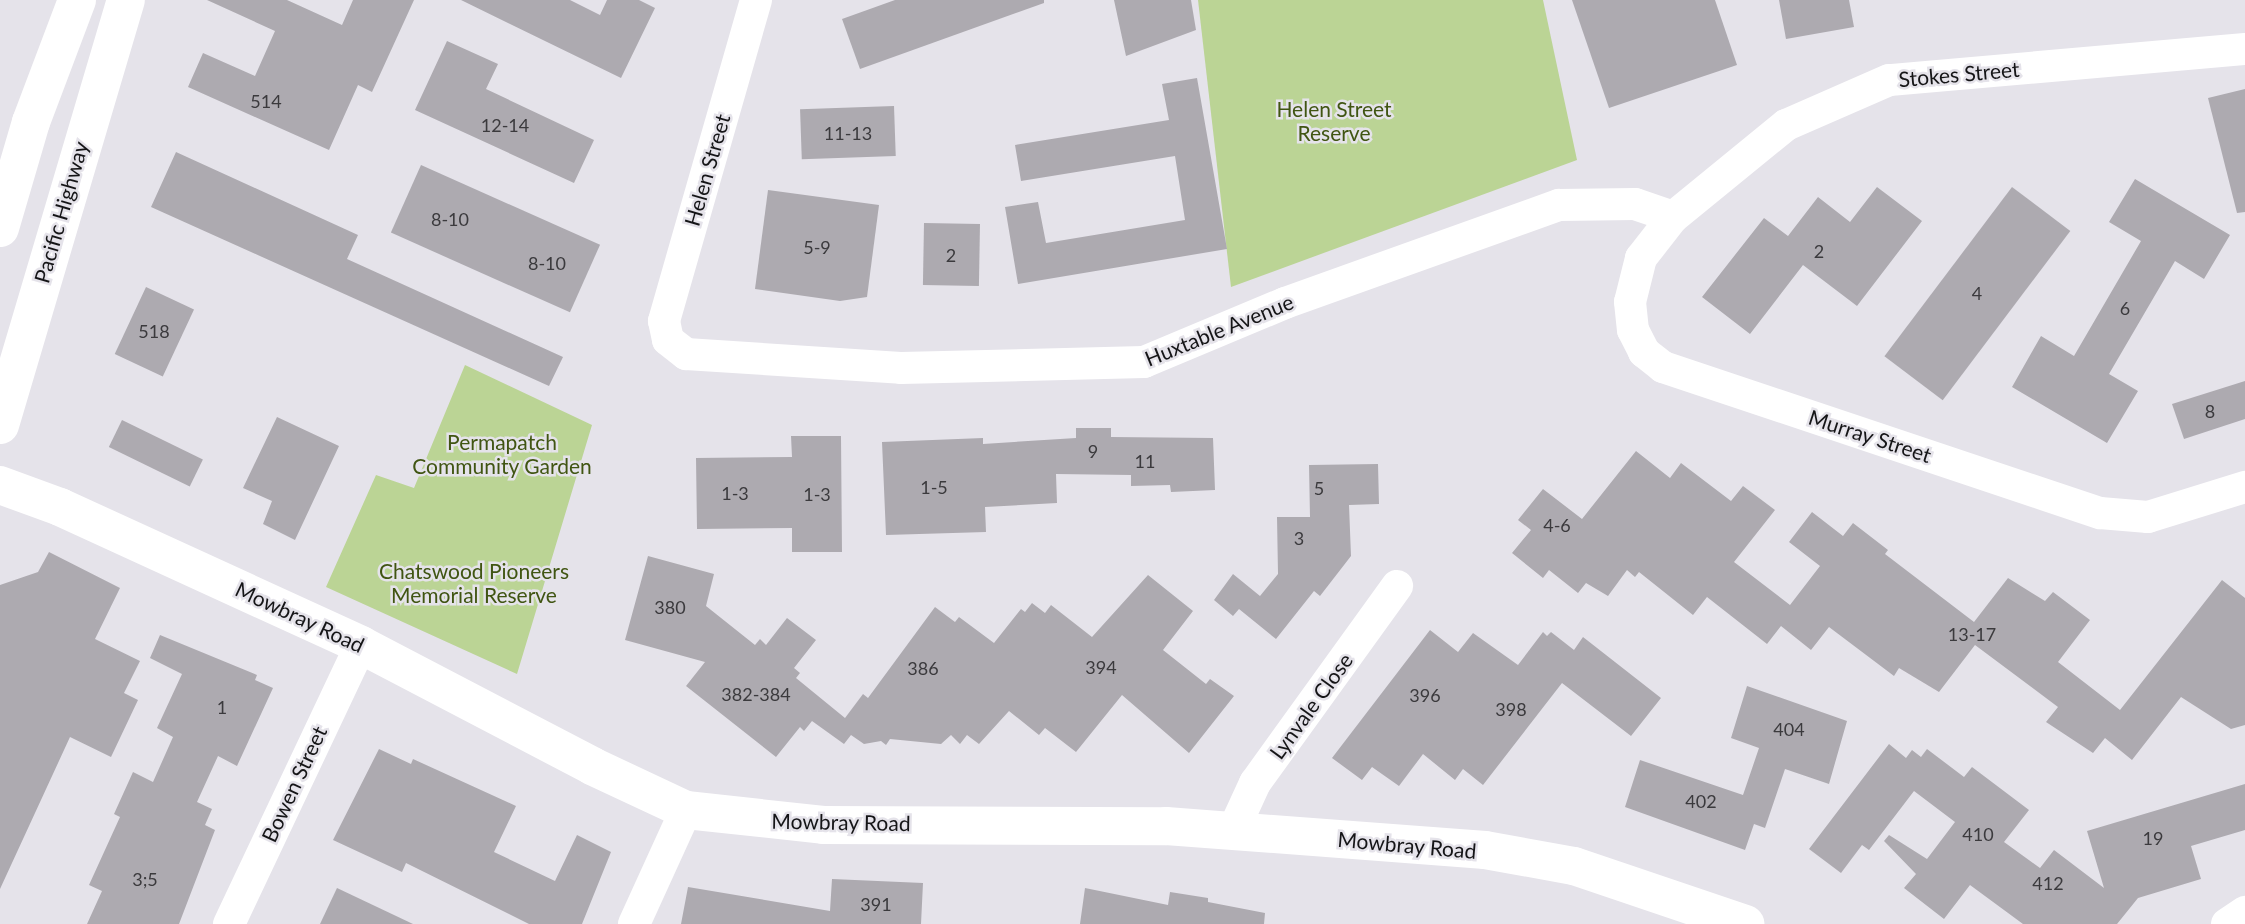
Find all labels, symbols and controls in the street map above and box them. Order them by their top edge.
street label: Stokes Street [1898,56,2020,92]
house number: 514 [250,90,282,112]
park label: Helen Street Reserve [1276,96,1392,146]
street label: Helen Street [679,111,735,229]
house number: 12-14 [481,114,529,136]
house number: 11-13 [824,122,872,144]
street label: Pacific Highway [29,138,93,286]
house number: 8-10 [431,208,469,230]
house number: 5-9 [803,236,831,258]
house number: 2 [1814,240,1824,262]
house number: 2 [946,244,956,266]
house number: 8-10 [528,252,566,274]
house number: 4 [1972,282,1982,304]
street label: Huxtable Avenue [1141,289,1297,371]
house number: 6 [2120,297,2130,319]
house number: 518 [138,320,170,342]
house number: 8 [2205,400,2215,422]
street label: Murray Street [1805,404,1935,468]
park label: Permapatch Community Garden [412,429,592,479]
house number: 9 [1088,440,1098,462]
house number: 11 [1135,450,1155,472]
house number: 1-5 [920,476,948,498]
house number: 5 [1314,477,1324,499]
house number: 1-3 [721,482,749,504]
house number: 1-3 [803,483,831,505]
house number: 4-6 [1543,514,1571,536]
house number: 3 [1294,527,1304,549]
park label: Chatswood Pioneers Memorial Reserve [379,558,569,608]
street label: Mowbray Road [231,576,369,658]
house number: 380 [654,596,686,618]
house number: 13-17 [1948,623,1996,645]
street label: Lynvale Close [1264,648,1358,764]
house number: 394 [1085,656,1117,678]
house number: 386 [907,657,939,679]
house number: 382-384 [721,683,791,705]
house number: 396 [1409,684,1441,706]
house number: 1 [217,696,227,718]
house number: 398 [1495,698,1527,720]
house number: 404 [1773,718,1805,740]
street label: Bowen Street [256,722,332,846]
house number: 402 [1685,790,1717,812]
street label: Mowbray Road [771,808,911,836]
house number: 410 [1962,823,1994,845]
street label: Mowbray Road [1336,826,1478,864]
house number: 19 [2143,827,2163,849]
house number: 3;5 [132,868,158,890]
house number: 412 [2032,872,2064,894]
house number: 391 [860,893,892,915]

